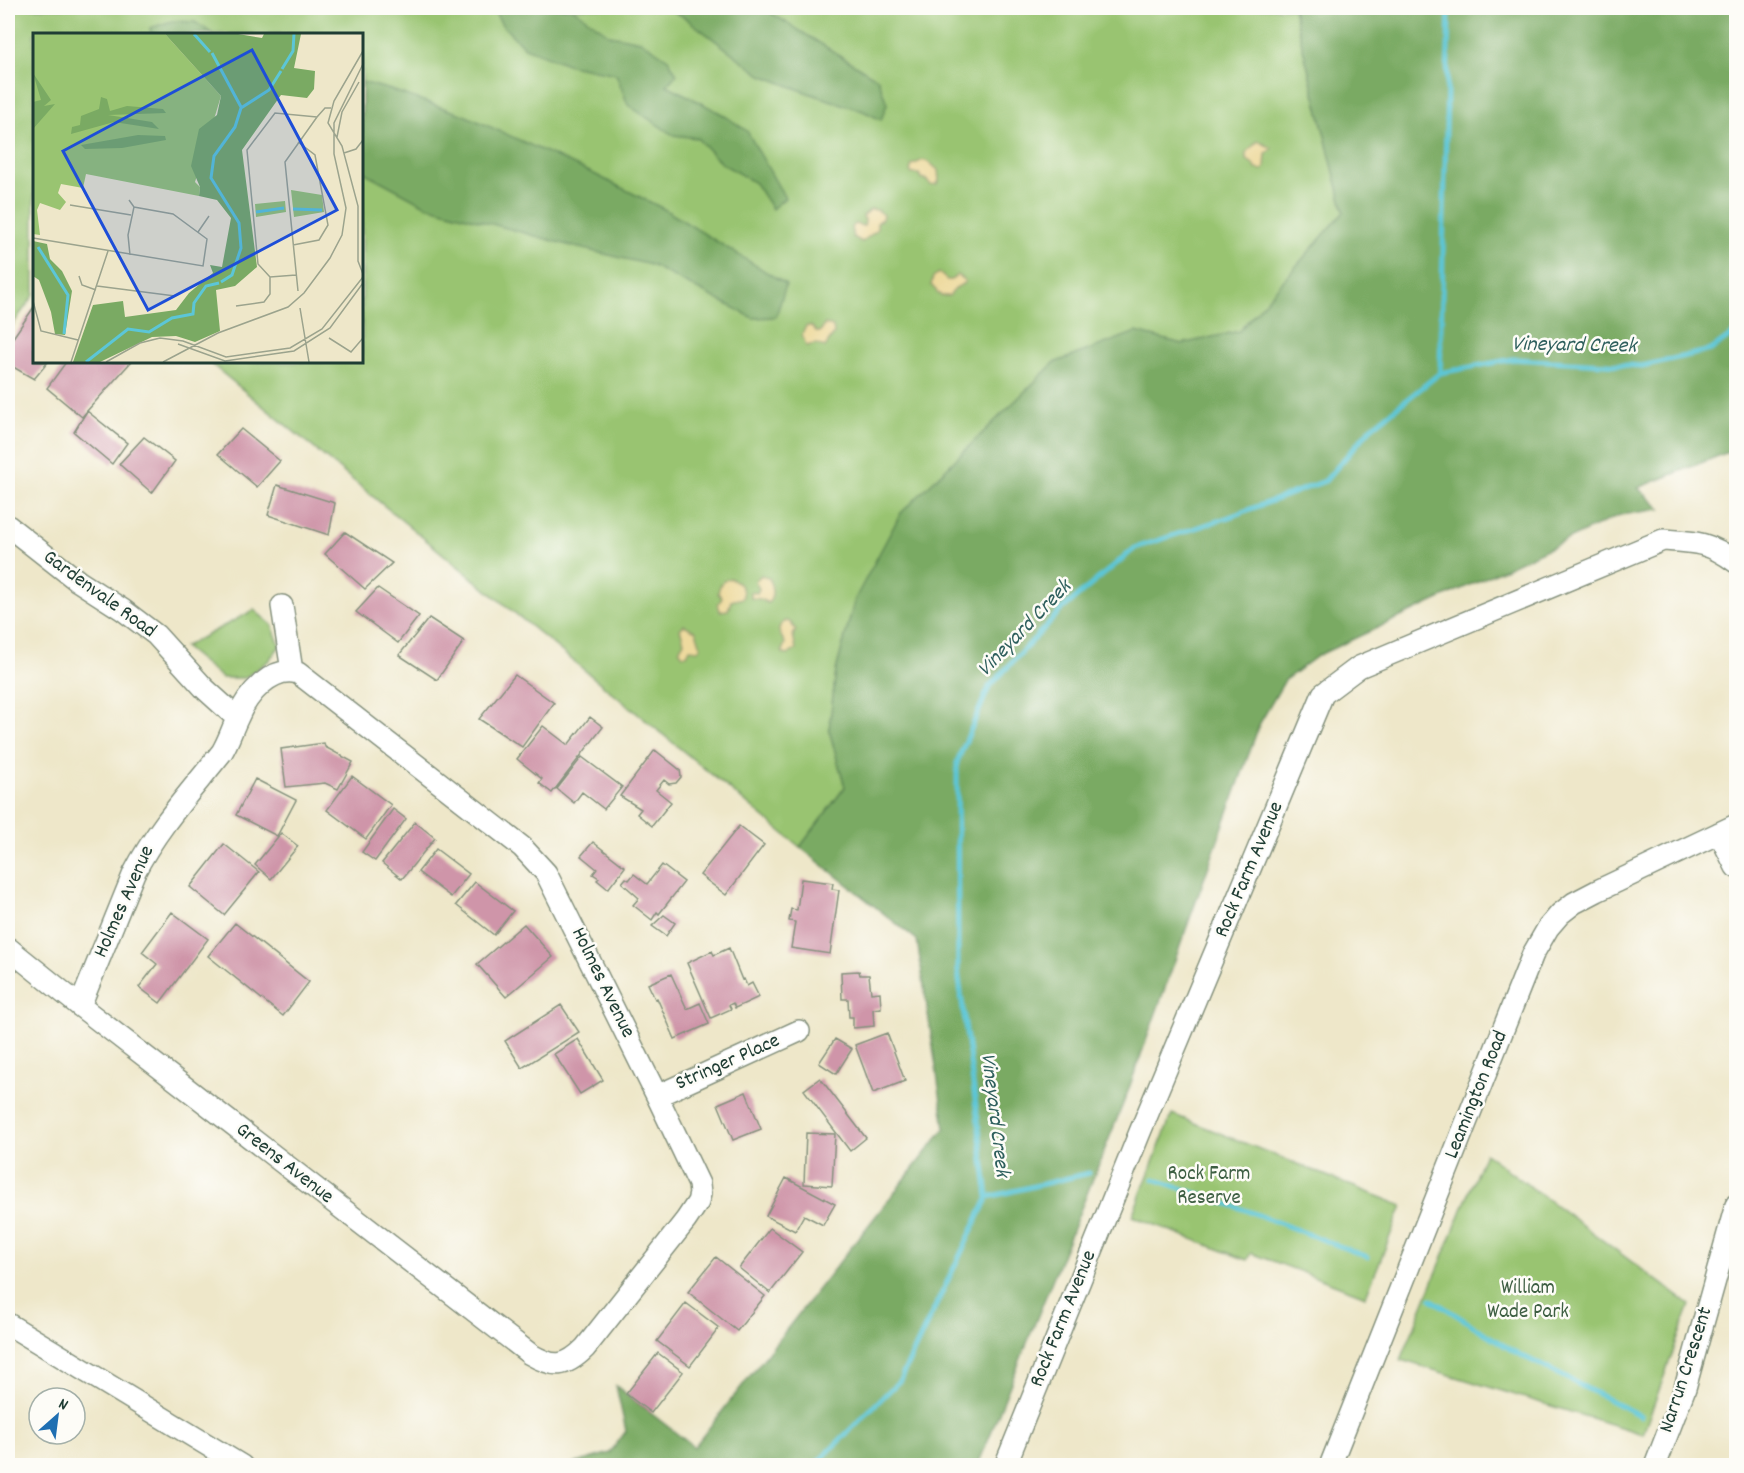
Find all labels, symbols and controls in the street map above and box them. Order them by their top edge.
inset map [33,33,363,363]
water label: Vineyard Creek [1511,329,1639,363]
street label: Gardenvale Road [36,543,162,647]
water label: Vineyard Creek [971,572,1081,685]
street label: Rock Farm Avenue [1208,797,1292,943]
street label: Holmes Avenue [87,841,163,963]
street label: Holmes Avenue [562,923,642,1043]
street label: Leamington Road [1438,1026,1516,1164]
street label: Stringer Place [671,1027,785,1099]
water label: Vineyard Creek [971,1051,1017,1181]
street label: Greens Avenue [228,1116,340,1212]
park label: Rock Farm Reserve [1168,1160,1250,1214]
street label: Rock Farm Avenue [1023,1246,1105,1392]
park label: William Wade Park [1487,1274,1569,1328]
street label: Narrun Crescent [1653,1303,1722,1437]
north arrow [27,1386,87,1446]
text: N [54,1393,72,1417]

